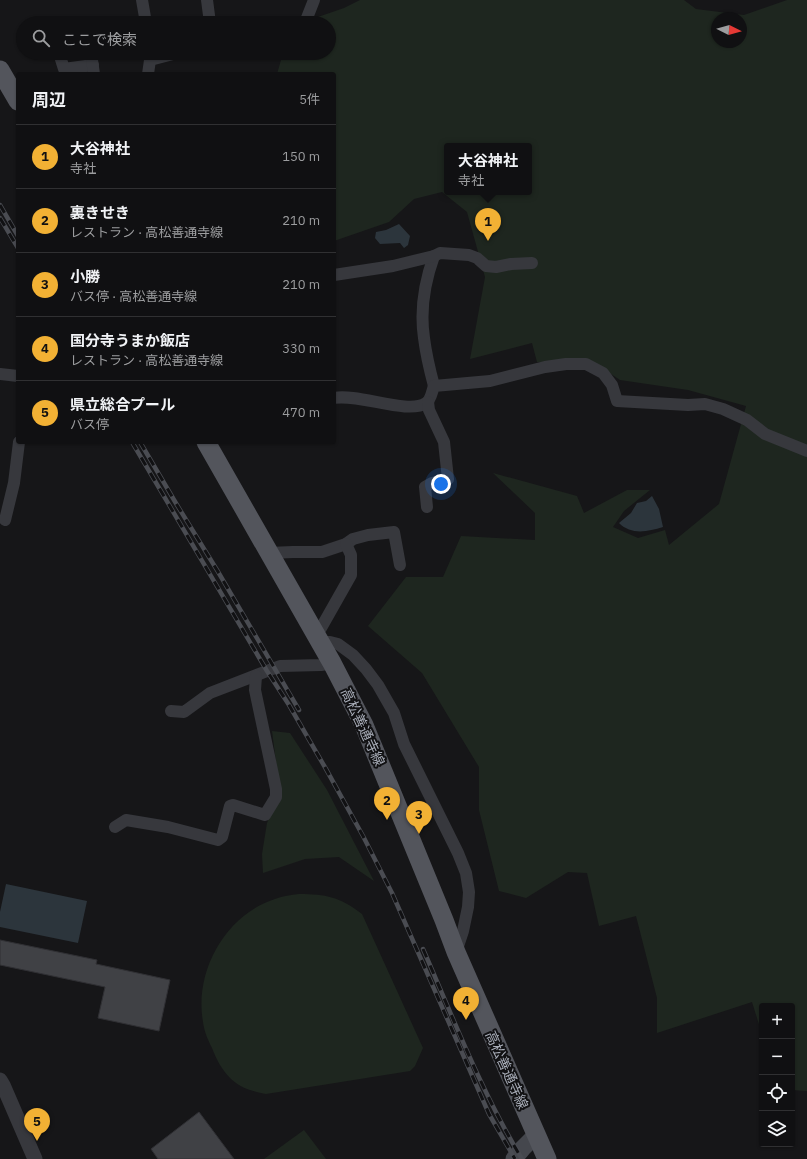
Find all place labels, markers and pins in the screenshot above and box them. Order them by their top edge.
pin: 1 [475,208,501,241]
pin: 2 [374,787,400,820]
pin: 3 [406,801,432,834]
pin: 4 [453,987,479,1020]
pin: 5 [24,1108,50,1141]

